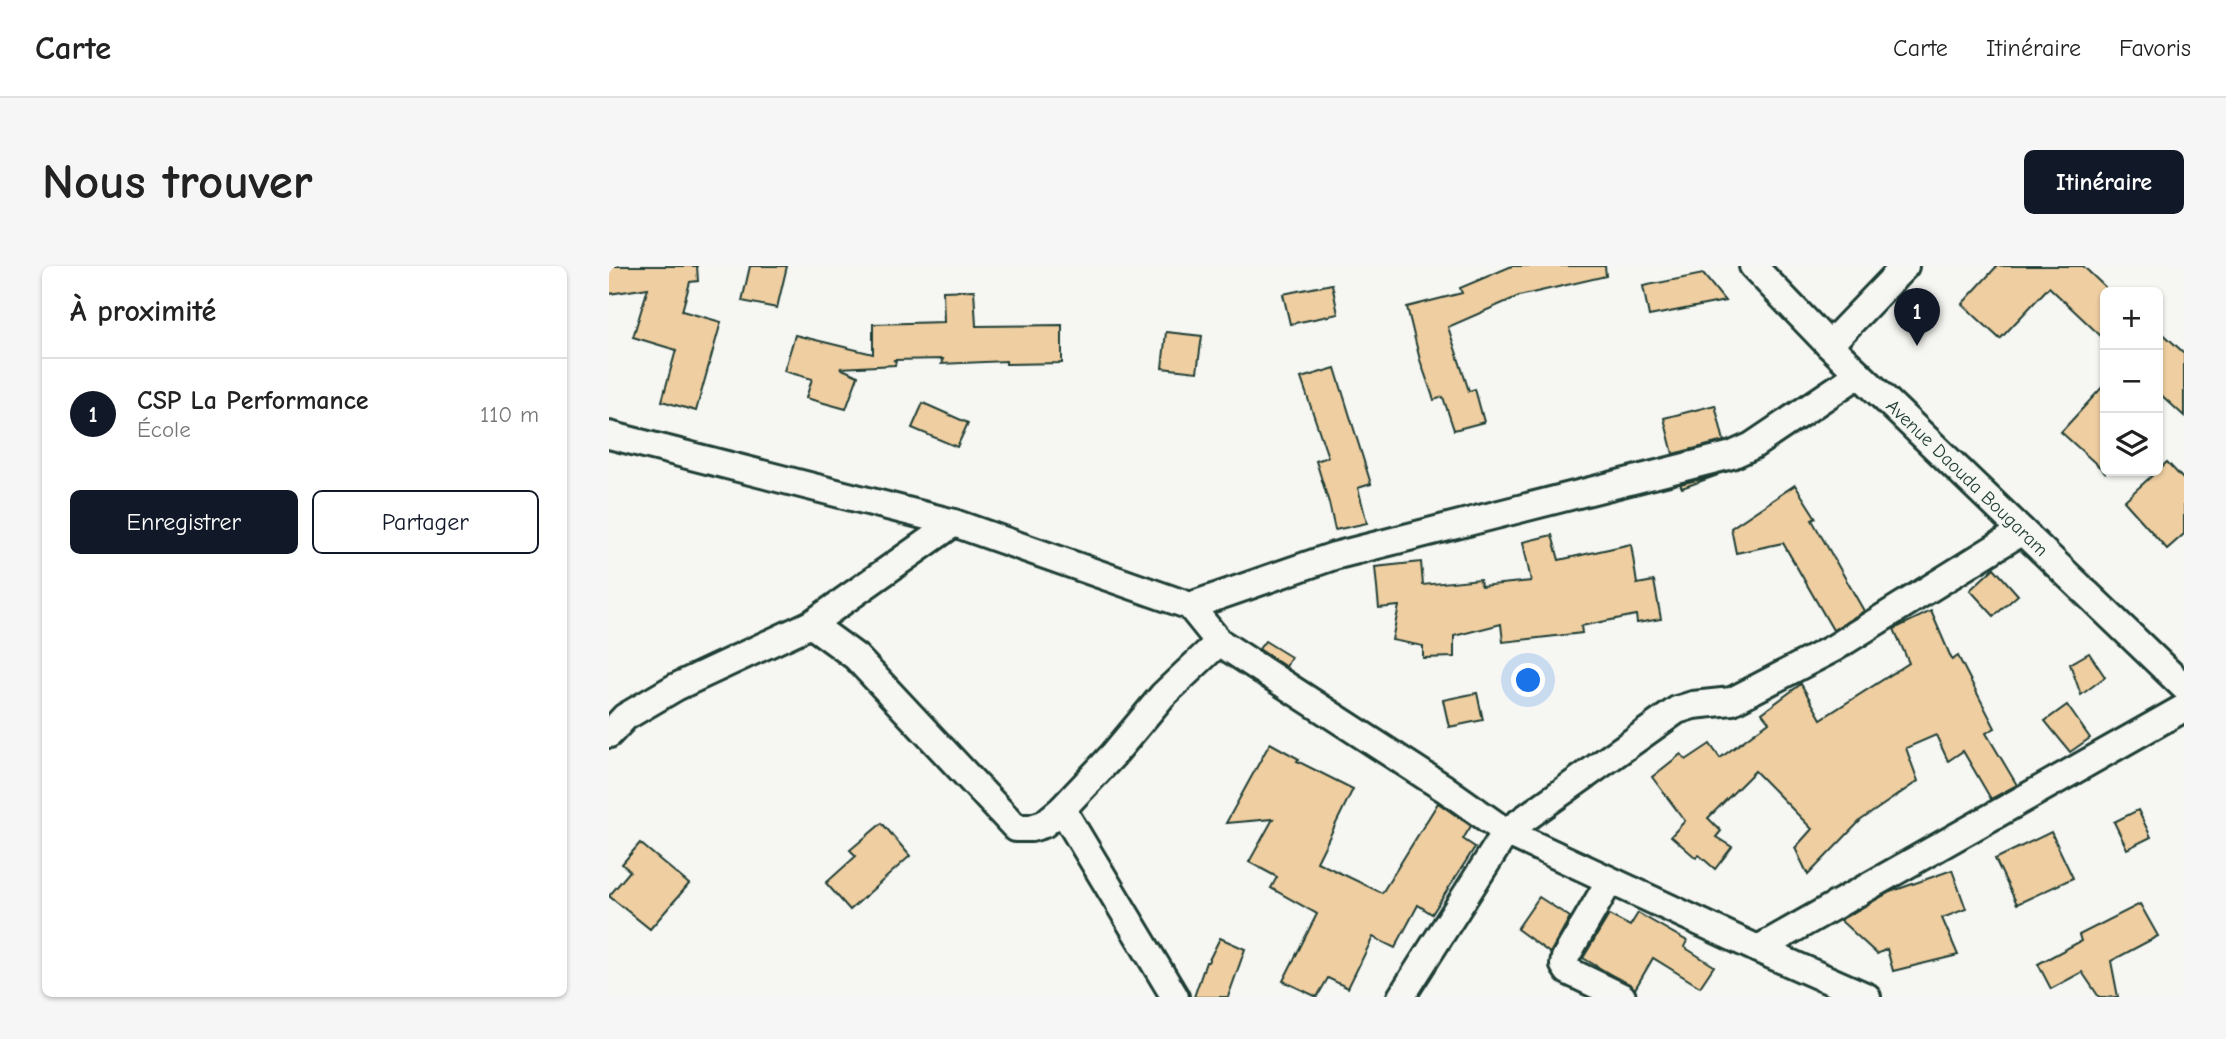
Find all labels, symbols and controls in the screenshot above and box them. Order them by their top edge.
text: Carte [35,29,111,67]
text: Carte [1893,34,1948,62]
text: Itinéraire [1986,34,2081,62]
text: Favoris [2119,34,2191,62]
button: Itinéraire [2024,150,2184,214]
text: Nous trouver [42,154,313,210]
map controls [2100,287,2163,476]
button: + [2100,287,2163,350]
pin: 1 [1894,288,1940,346]
text: À proximité [70,294,216,329]
button: − [2100,350,2163,413]
text: CSP La Performance [137,386,369,416]
street label: Avenue Daouda Bougaram [1882,395,2052,561]
text: 1 [88,401,98,428]
text: 110 m [480,401,539,428]
button: layers [2100,413,2163,476]
text: École [137,416,191,443]
button: Enregistrer [70,490,298,554]
button: Partager [312,490,539,554]
your location [1511,663,1545,697]

